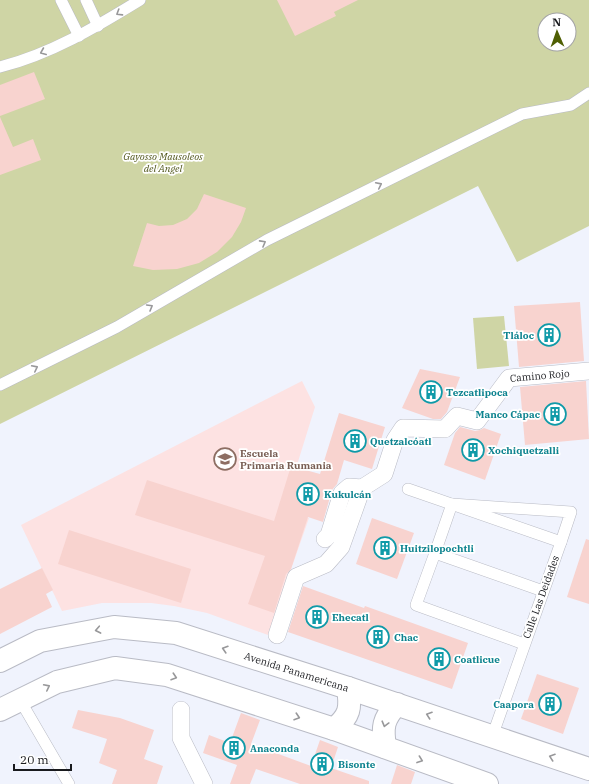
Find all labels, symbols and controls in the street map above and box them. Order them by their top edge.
one-way arrow [116,8,123,16]
north arrow [537,12,577,52]
text: N [552,15,562,29]
one-way arrow [39,47,47,55]
park label: Gayosso Mausoleos del Angel [123,150,203,175]
one-way arrow [375,182,382,189]
one-way arrow [258,240,266,247]
one-way arrow [146,305,153,312]
building icon: Tláloc [536,322,562,348]
place label: Tláloc [503,329,535,342]
one-way arrow [31,365,38,373]
street label: Camino Rojo [509,366,570,384]
building icon: Tezcatlipoca [418,379,444,405]
place label: Tezcatlipoca [446,386,508,399]
building icon: Manco Cápac [542,401,568,427]
place label: Manco Cápac [476,408,541,421]
building icon: Quetzalcóatl [342,428,368,454]
place label: Quetzalcóatl [370,435,432,448]
building icon: Xochiquetzalli [460,437,486,463]
place label: Xochiquetzalli [488,444,560,457]
school or university icon: Escuela Primaria Rumania [212,446,238,472]
place label: Escuela Primaria Rumania [240,447,332,472]
building icon: Kukulcán [295,481,321,507]
place label: Kukulcán [324,488,372,501]
building icon: Huitzilopochtli [372,535,398,561]
place label: Huitzilopochtli [400,542,474,555]
street label: Calle Las Deidades [520,554,562,640]
building icon: Ehecatl [304,604,330,630]
place label: Ehecatl [332,611,369,624]
building icon: Chac [365,624,391,650]
one-way arrow [95,625,102,633]
place label: Chac [394,631,419,644]
one-way arrow [222,645,229,654]
building icon: Coatlicue [426,646,452,672]
street label: Avenida Panamericana [243,649,351,695]
place label: Coatlicue [454,653,500,666]
one-way arrow [170,672,177,681]
one-way arrow [43,684,51,691]
building icon: Caapora [537,691,563,717]
place label: Caapora [493,698,534,711]
one-way arrow [426,711,433,720]
one-way arrow [294,712,301,721]
one-way arrow [381,720,390,727]
building icon: Anaconda [221,735,247,761]
place label: Anaconda [250,742,299,755]
scale bar [14,746,71,772]
building icon: Bisonte [309,751,335,777]
text: 20 m [20,752,49,767]
one-way arrow [549,753,556,762]
one-way arrow [416,755,423,764]
place label: Bisonte [338,758,376,771]

